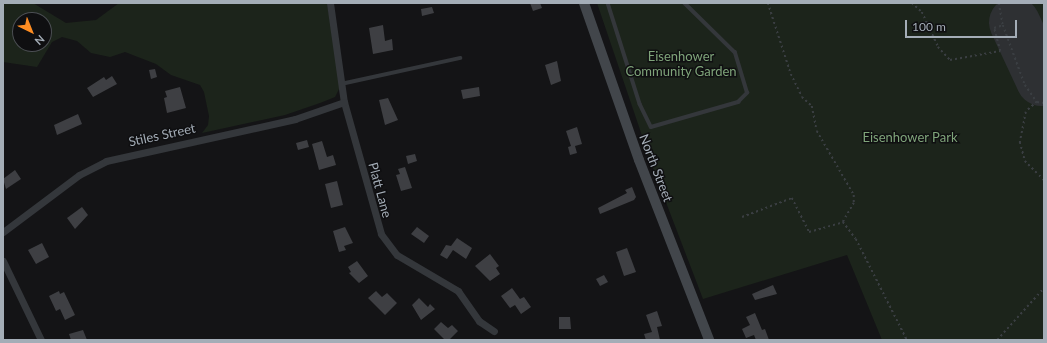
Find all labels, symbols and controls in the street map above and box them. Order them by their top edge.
north arrow [12,12,52,52]
scale bar [907,12,1019,38]
text: 100 m [912,19,946,34]
text: N [32,33,47,48]
park label: Eisenhower Community Garden [625,49,737,80]
street label: Stiles Street [127,120,197,150]
park label: Eisenhower Park [862,129,958,145]
street label: North Street [636,132,676,204]
street label: Platt Lane [365,161,395,219]

